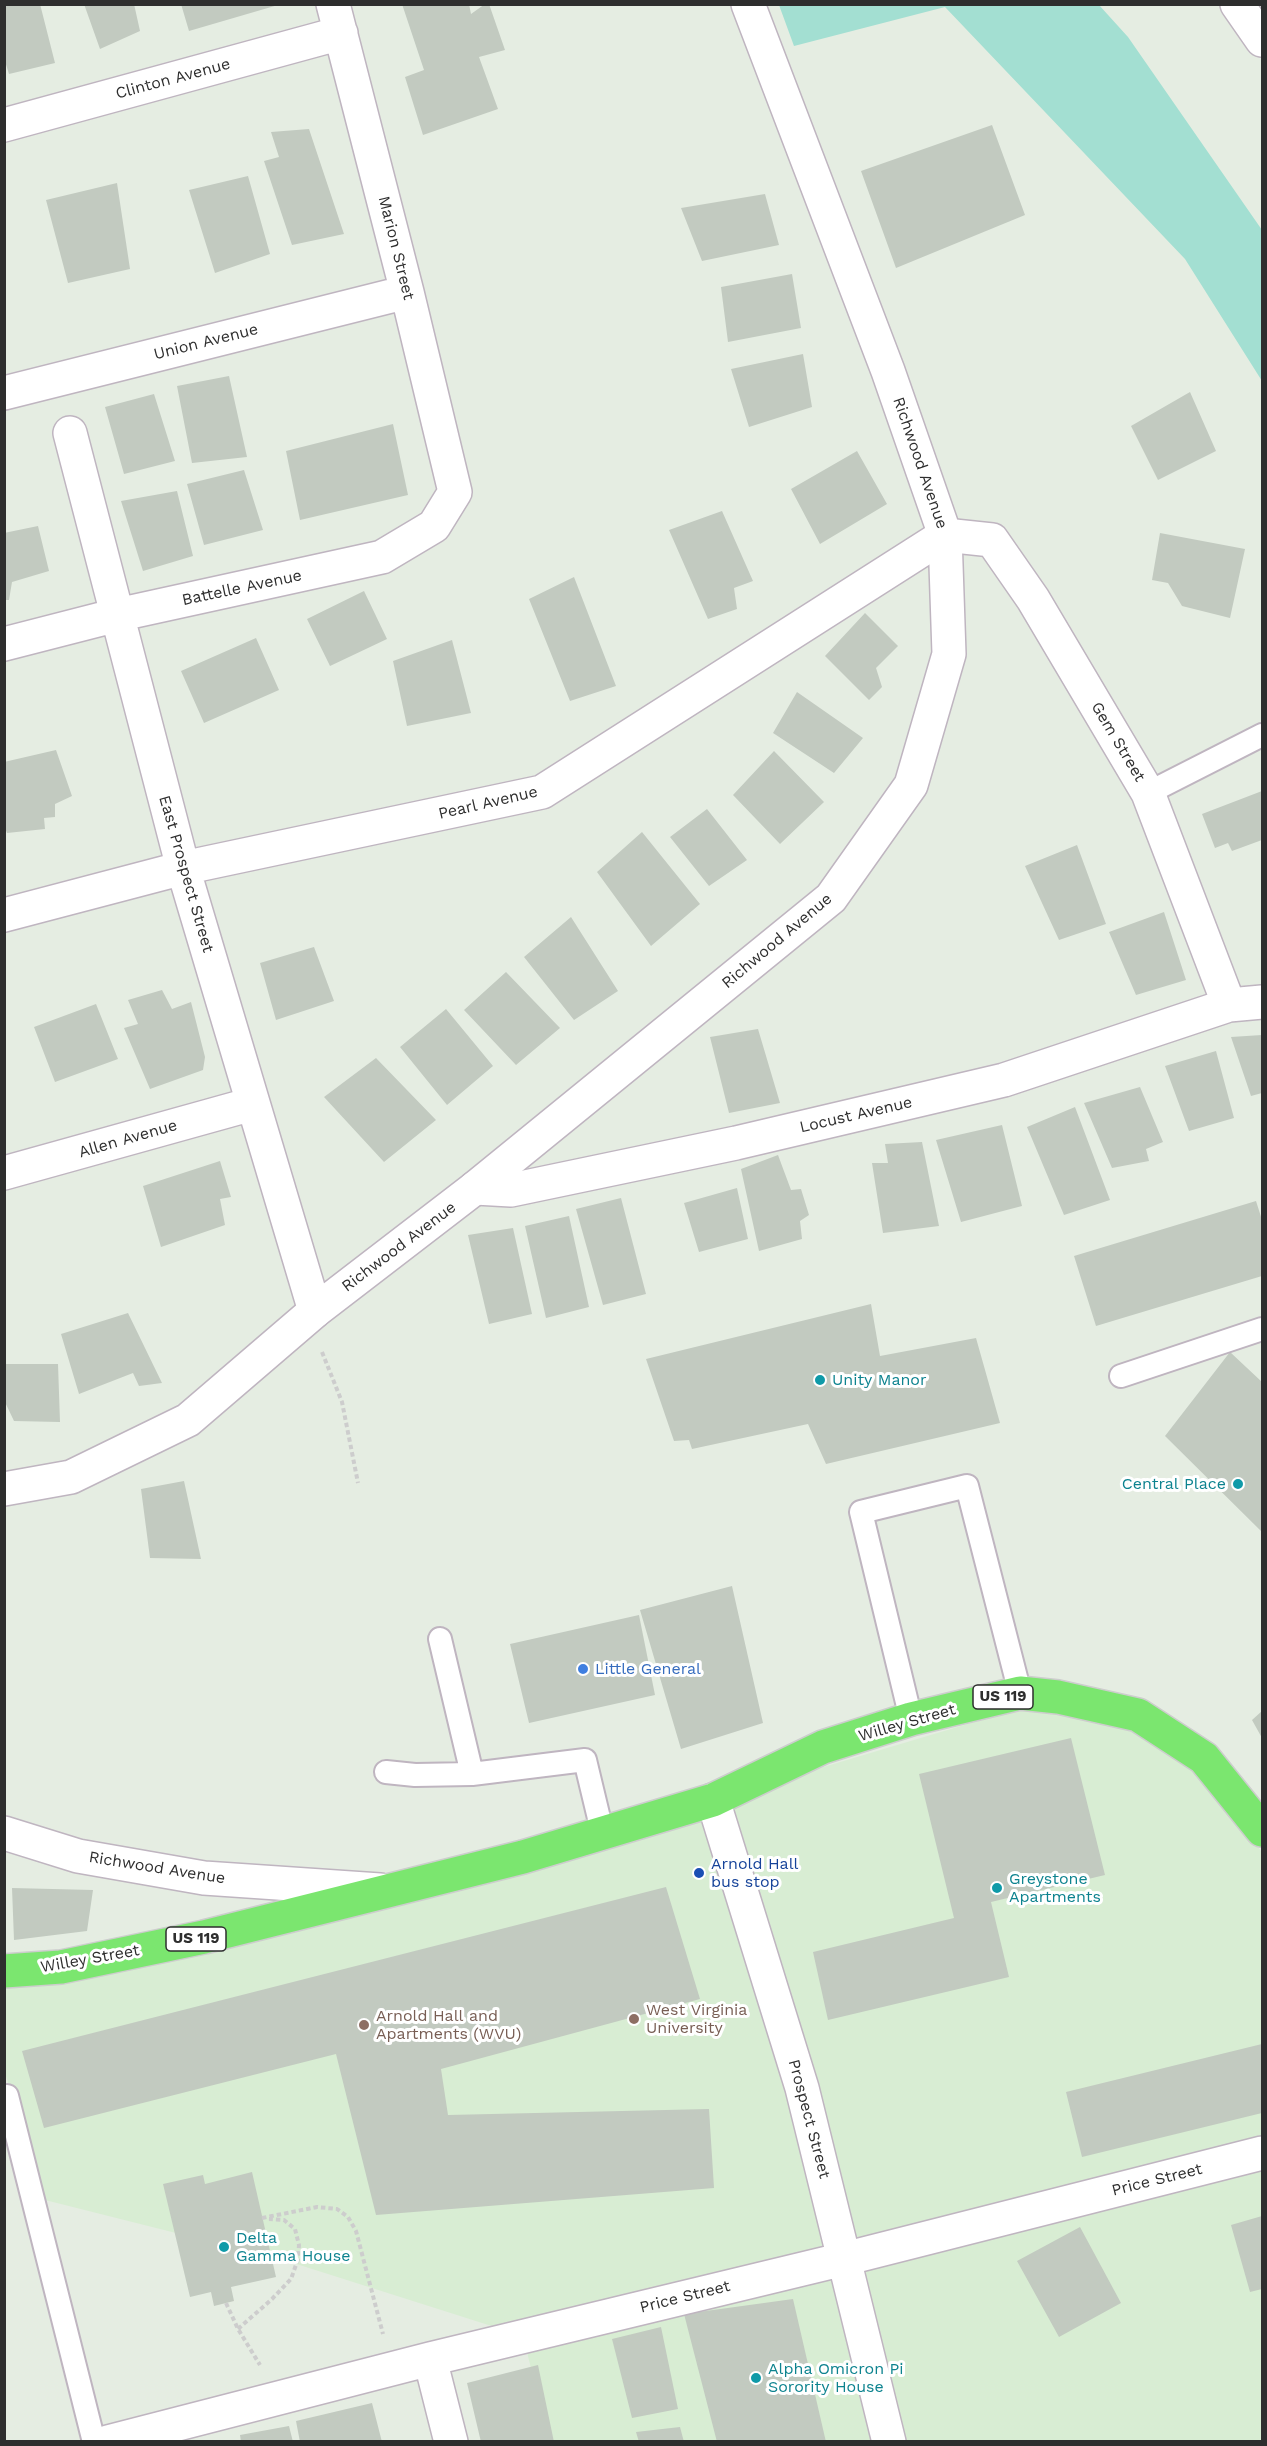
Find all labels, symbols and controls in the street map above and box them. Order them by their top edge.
street label: Clinton Avenue [113,54,233,104]
street label: Marion Street [374,194,418,302]
street label: Union Avenue [152,320,260,364]
street label: Richwood Avenue [888,395,952,531]
street label: Battelle Avenue [180,566,304,610]
street label: Gem Street [1087,699,1149,785]
street label: Pearl Avenue [436,782,540,824]
street label: East Prospect Street [154,793,218,955]
street label: Richwood Avenue [718,889,836,993]
street label: Locust Avenue [798,1093,914,1137]
street label: Allen Avenue [77,1116,179,1162]
street label: Richwood Avenue [338,1198,460,1296]
place label: Unity Manor [832,1370,926,1390]
marker: Unity Manor [813,1373,827,1387]
place label: Central Place [1122,1474,1226,1494]
marker: Central Place [1231,1477,1245,1491]
place label: Little General [595,1659,701,1679]
marker: Little General [576,1662,590,1676]
road number: US 119 [973,1685,1033,1709]
street label: Willey Street [856,1700,958,1746]
street label: Richwood Avenue [87,1848,227,1888]
place label: Arnold Hall bus stop [711,1854,798,1892]
marker: Arnold Hall bus stop [692,1866,706,1880]
place label: Greystone Apartments [1009,1869,1101,1907]
marker: Greystone Apartments [990,1881,1004,1895]
road number: US 119 [166,1927,226,1951]
street label: Willey Street [39,1941,141,1977]
place label: West Virginia University [646,2000,747,2038]
place label: Arnold Hall and Apartments (WVU) [376,2006,521,2044]
marker: West Virginia University [627,2012,641,2026]
marker: Arnold Hall and Apartments (WVU) [357,2018,371,2032]
street label: Prospect Street [784,2057,834,2181]
street label: Price Street [1110,2160,1204,2200]
place label: Delta Gamma House [236,2228,350,2266]
marker: Delta Gamma House [217,2240,231,2254]
street label: Price Street [638,2277,732,2317]
place label: Alpha Omicron Pi Sorority House [768,2359,904,2397]
marker: Alpha Omicron Pi Sorority House [749,2371,763,2385]

